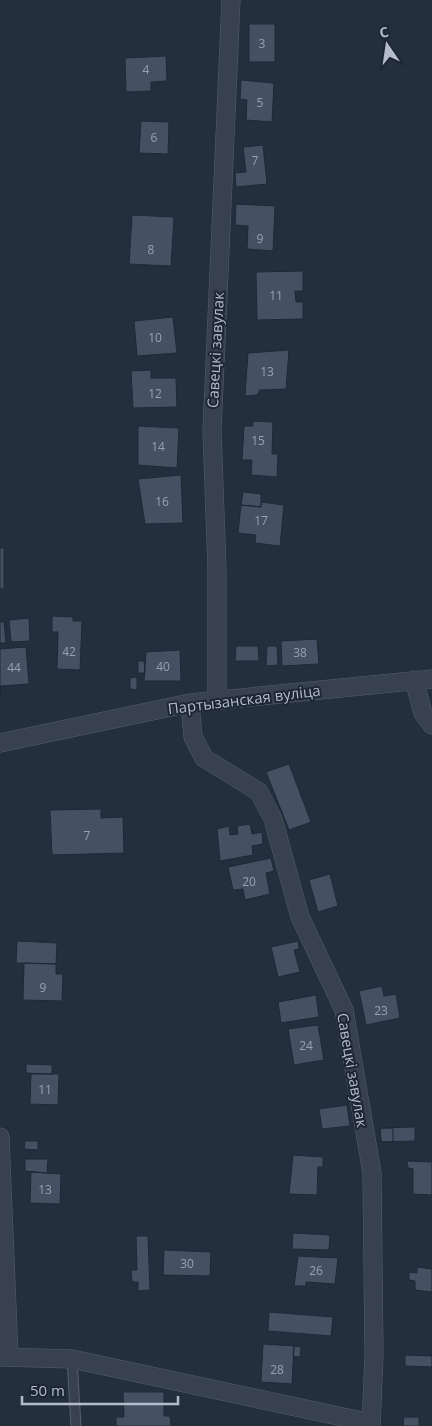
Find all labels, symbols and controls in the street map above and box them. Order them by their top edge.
north arrow [362,20,412,70]
text: С [377,22,391,42]
house number: 3 [259,35,266,52]
house number: 4 [143,61,150,78]
house number: 5 [257,94,264,111]
house number: 6 [151,129,158,146]
house number: 7 [252,152,259,169]
house number: 9 [257,230,264,247]
house number: 8 [148,241,155,258]
house number: 11 [269,287,283,304]
street label: Савецкі завулак [202,291,228,408]
house number: 10 [148,329,162,346]
house number: 13 [260,363,274,380]
house number: 12 [148,385,162,402]
house number: 15 [251,432,265,449]
house number: 14 [151,438,165,455]
house number: 16 [155,493,169,510]
house number: 17 [254,512,268,529]
house number: 42 [62,643,76,660]
house number: 38 [293,644,307,661]
house number: 40 [156,658,170,675]
house number: 44 [7,659,21,676]
street label: Партызанская вуліца [166,680,322,718]
house number: 7 [84,827,91,844]
house number: 20 [242,873,256,890]
house number: 9 [40,979,47,996]
house number: 23 [374,1002,388,1019]
street label: Савецкі завулак [333,1011,373,1129]
house number: 24 [299,1037,313,1054]
house number: 11 [38,1081,52,1098]
house number: 13 [38,1181,52,1198]
house number: 30 [180,1255,194,1272]
house number: 26 [309,1262,323,1279]
house number: 28 [270,1361,284,1378]
scale bar [22,1374,179,1406]
text: 50 m [30,1380,65,1400]

